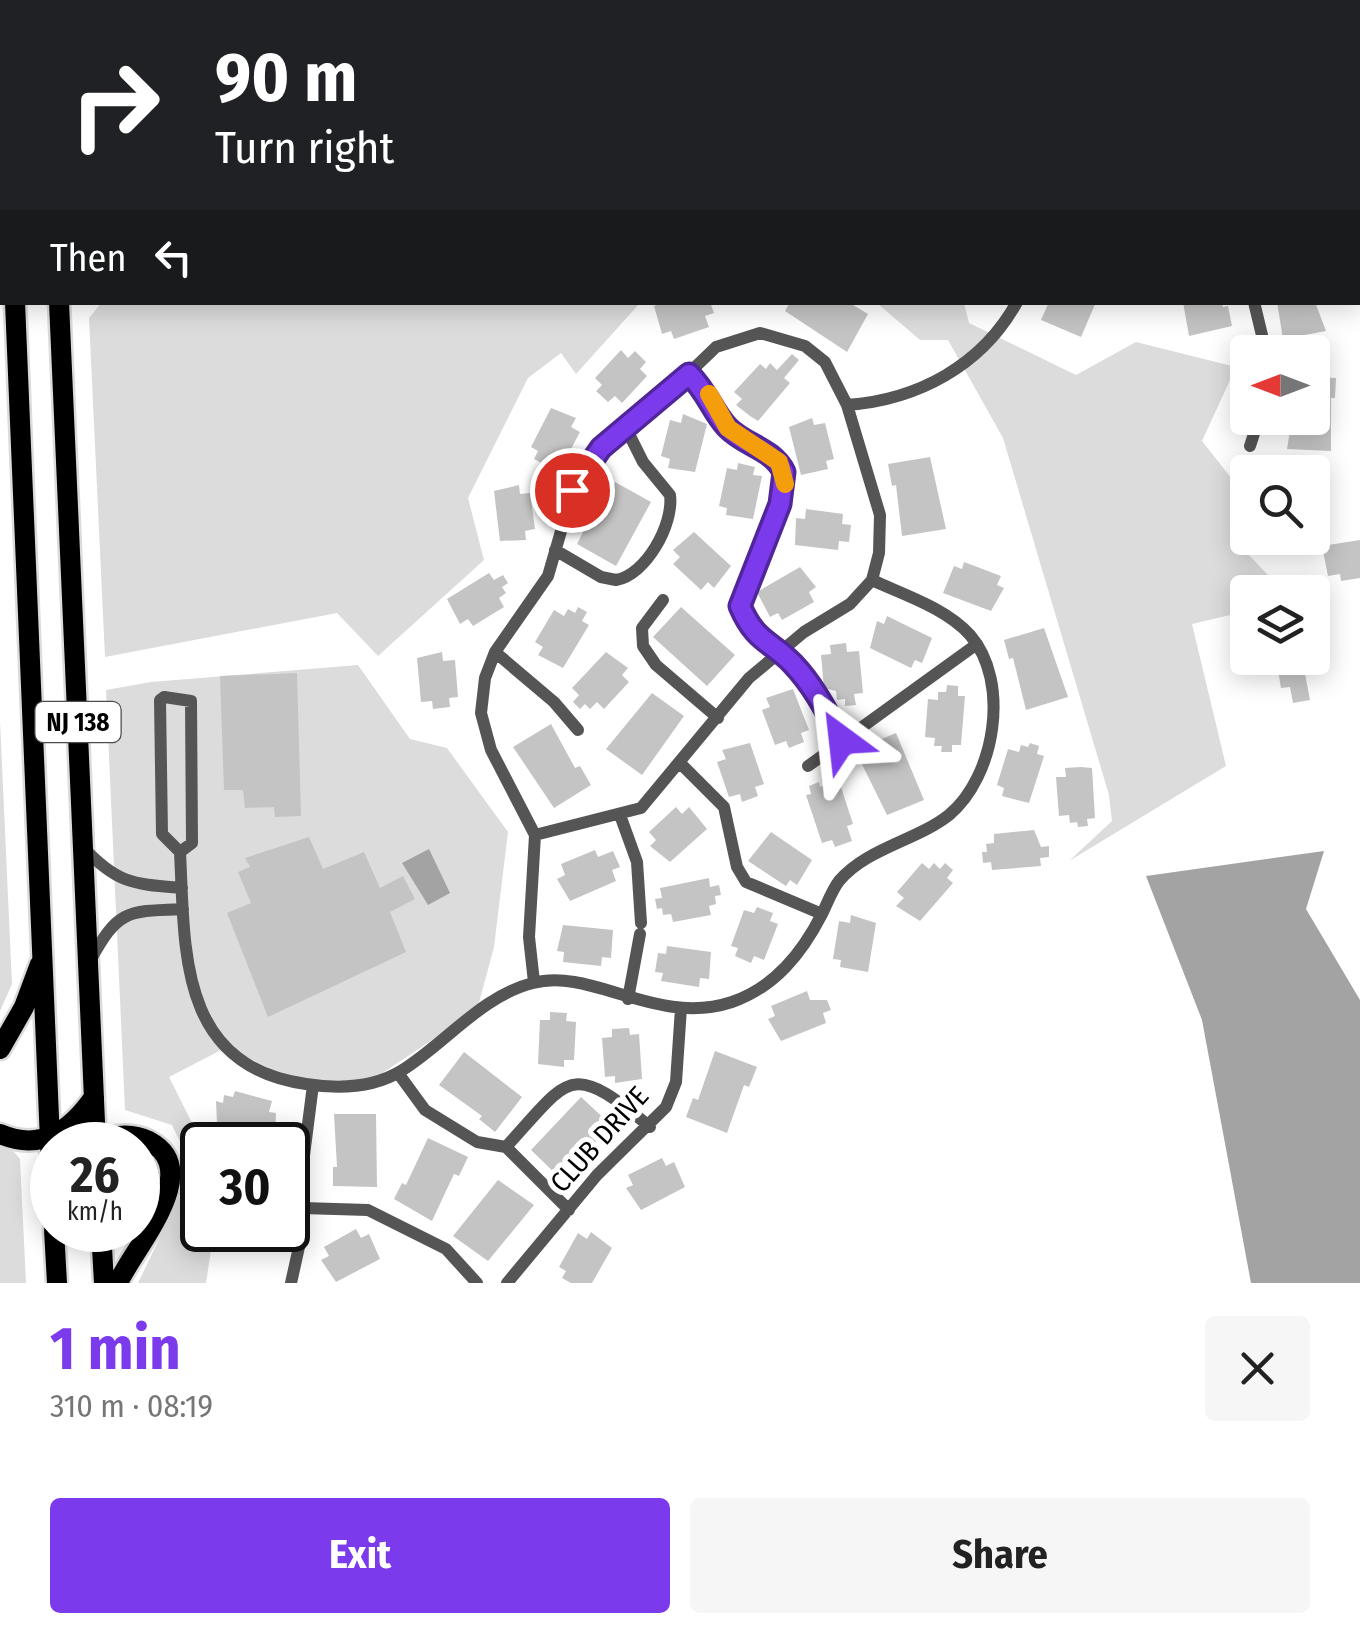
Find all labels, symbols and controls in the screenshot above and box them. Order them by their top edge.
text: 90 m [215,36,357,120]
icon: right [50,40,180,170]
text: Turn right [215,121,394,175]
icon: left [146,230,201,285]
text: Then [50,235,126,281]
north arrow [1230,335,1330,435]
map controls [1230,335,1330,675]
pin [530,448,615,533]
button: search [1230,455,1330,555]
icon: arrive [545,463,600,518]
button: layers [1230,575,1330,675]
position arrow [790,688,894,792]
road number: NJ 138 [36,702,120,742]
street label: CLUB DRIVE [543,1080,655,1199]
speed limit sign: 30 [180,1122,310,1252]
text: 26 [70,1145,120,1205]
text: km/h [67,1197,123,1227]
text: 1 min [50,1313,181,1385]
button: close [1205,1316,1310,1421]
text: 310 m · 08:19 [50,1387,213,1425]
button: Exit [50,1498,670,1613]
button: Share [690,1498,1310,1613]

